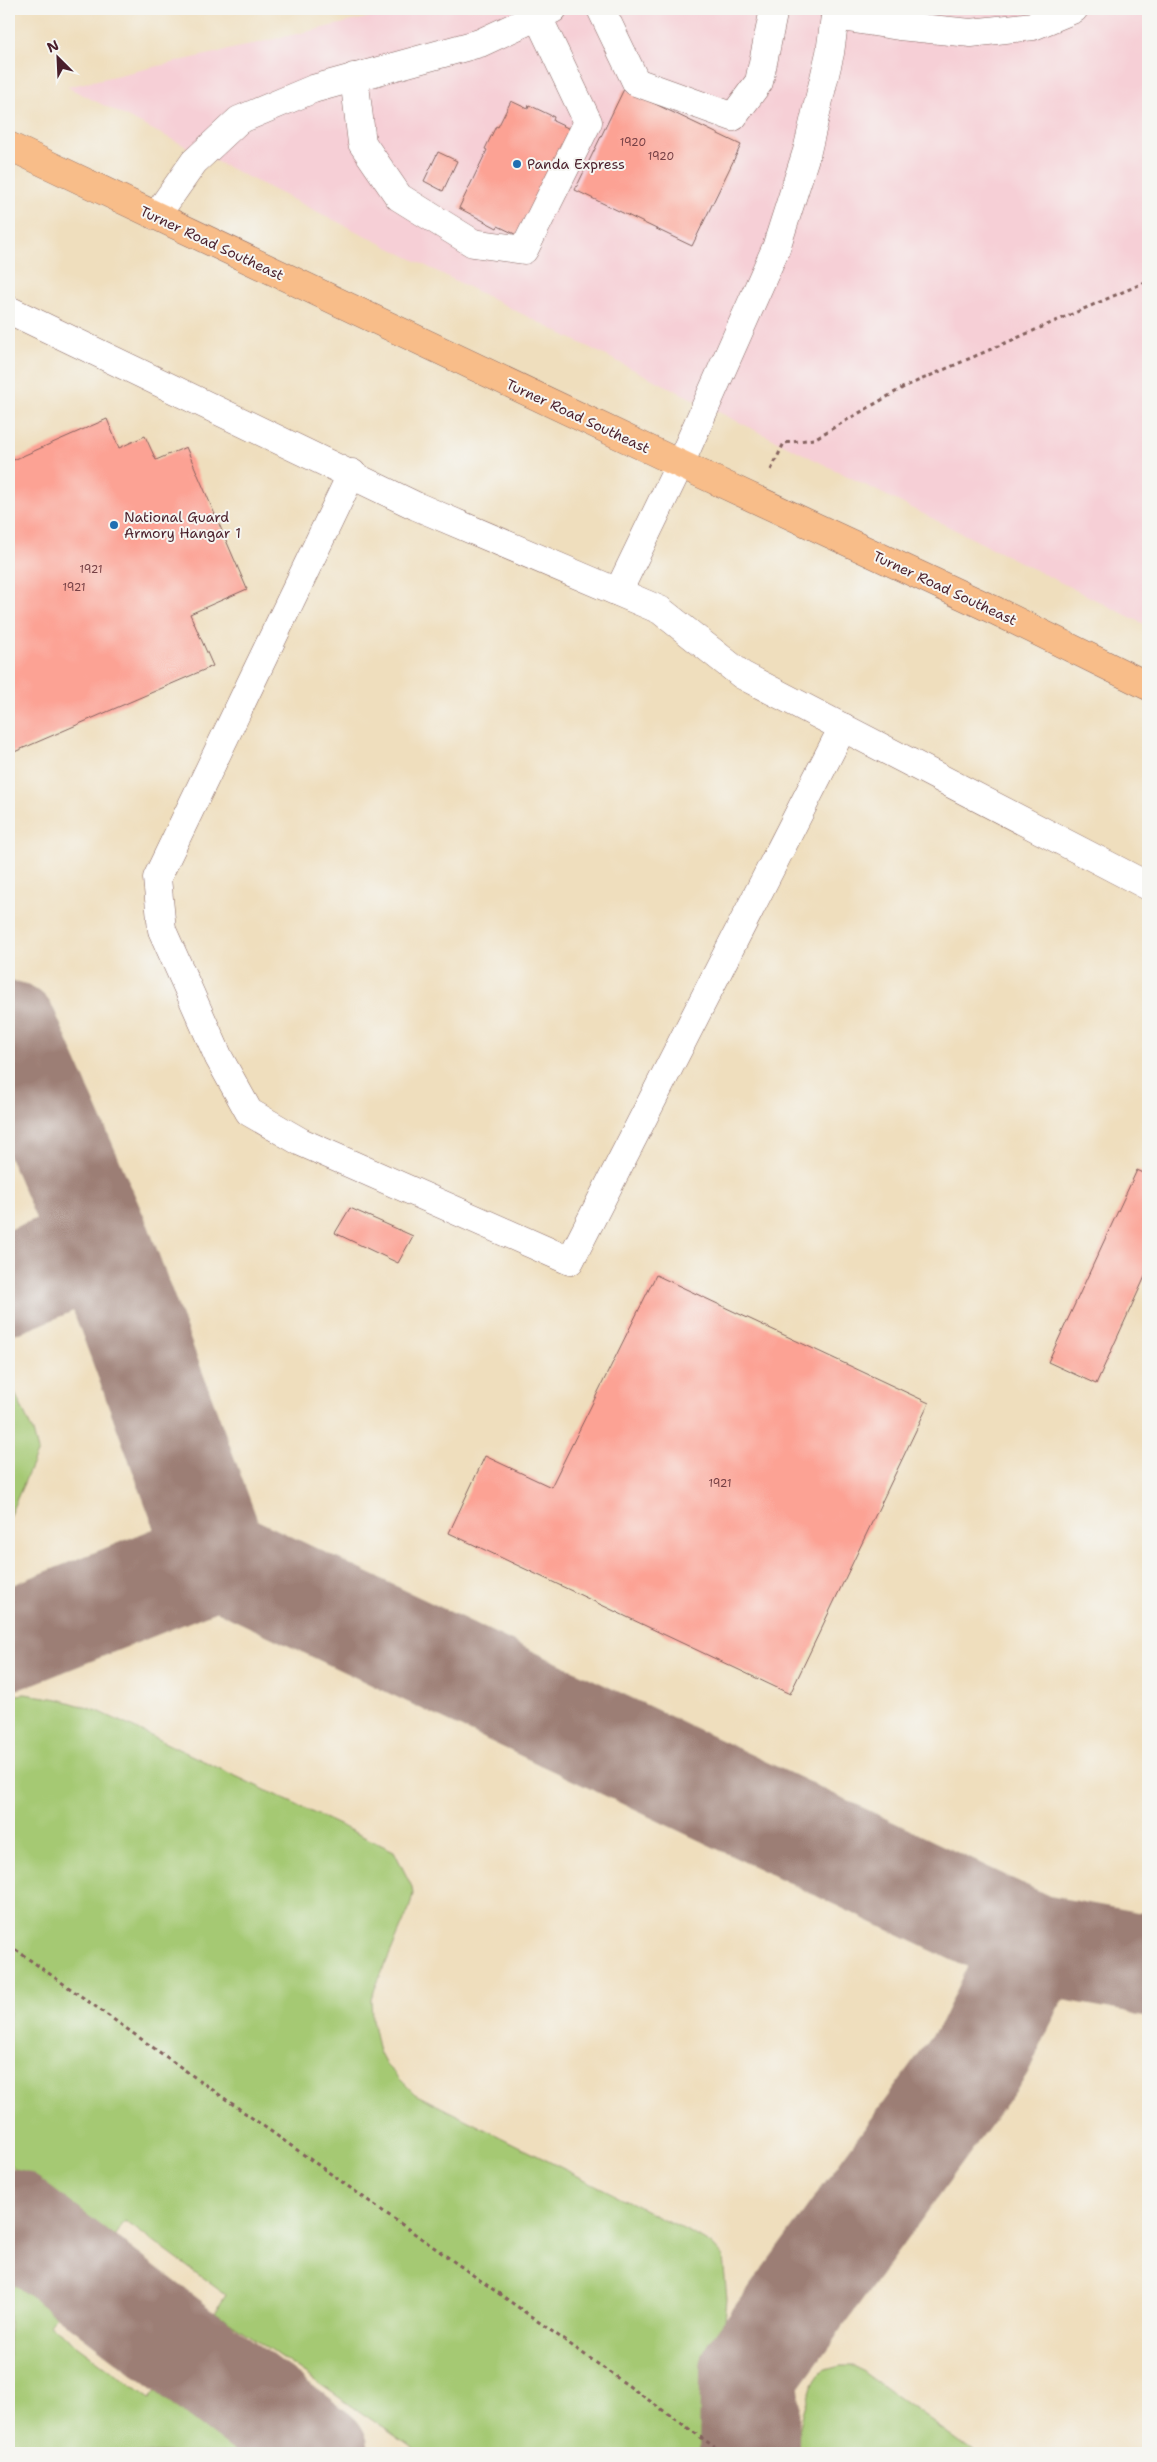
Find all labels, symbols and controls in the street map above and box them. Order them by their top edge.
north arrow [32,32,82,82]
text: N [44,36,61,57]
house number: 1920 [620,135,646,150]
house number: 1920 [648,149,674,164]
place label: Panda Express [527,155,625,173]
marker: Panda Express [511,158,523,170]
street label: Turner Road Southeast [137,202,287,284]
street label: Turner Road Southeast [503,375,653,457]
place label: National Guard Armory Hangar 1 [124,508,241,542]
marker: National Guard Armory Hangar 1 [108,519,120,531]
street label: Turner Road Southeast [870,547,1020,629]
house number: 1921 [79,562,103,577]
house number: 1921 [62,580,86,595]
house number: 1921 [708,1476,732,1491]

